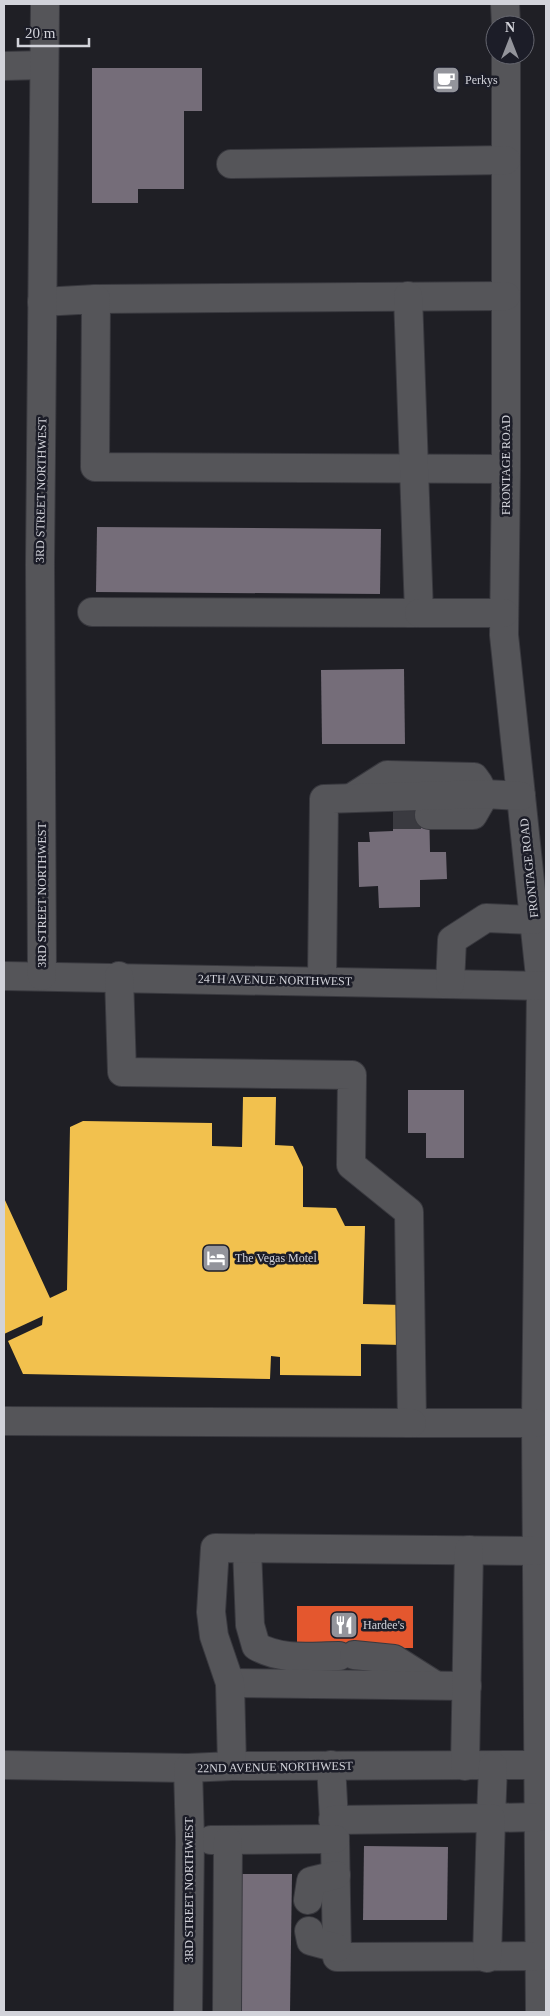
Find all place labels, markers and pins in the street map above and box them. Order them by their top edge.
cafe icon: Perkys [431,65,461,95]
place label: Perkys [465,73,498,87]
hotel icon: The Vegas Motel [201,1243,231,1273]
place label: The Vegas Motel [235,1251,317,1265]
restaurant icon: Hardee's [329,1610,359,1640]
place label: Hardee's [363,1618,405,1632]

